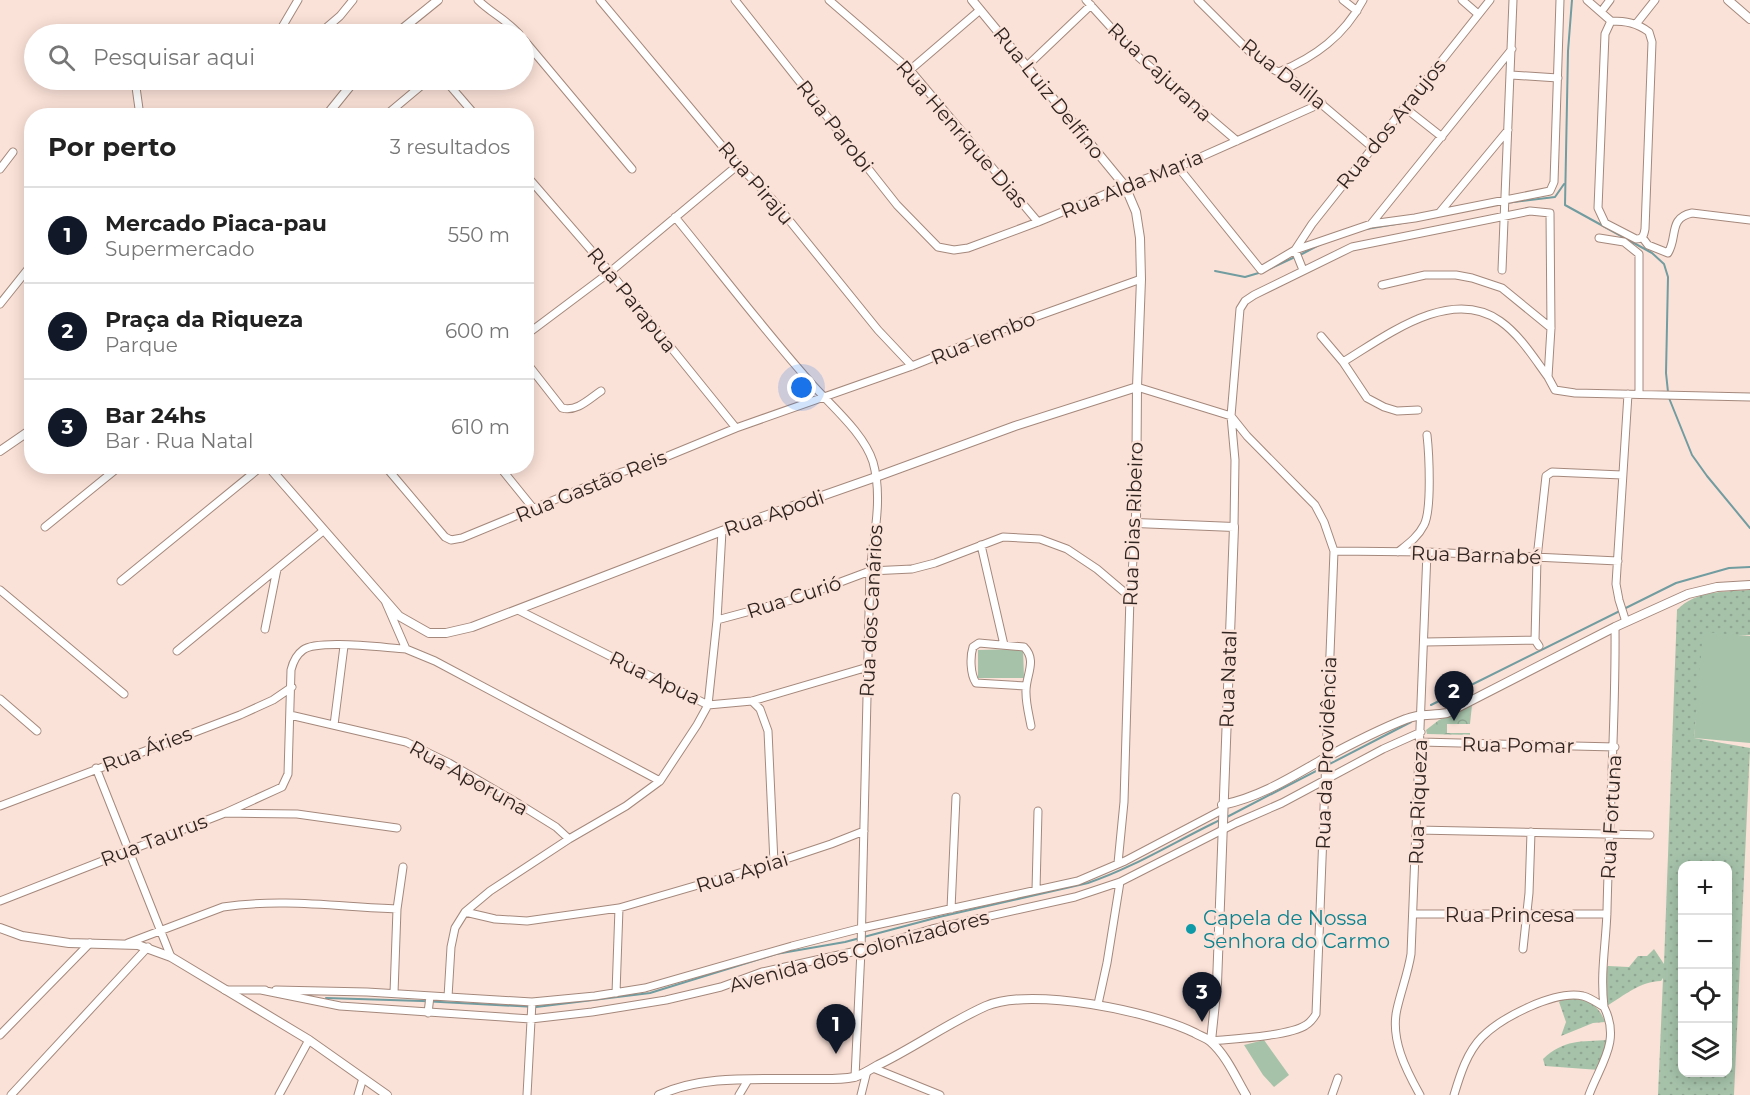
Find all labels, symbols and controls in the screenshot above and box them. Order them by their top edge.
street label: Rua Cajurana [1103,18,1217,126]
street label: Rua Luiz Delfino [988,22,1110,164]
search box [24,24,534,90]
street label: Rua Dalila [1237,33,1331,115]
icon: search [45,41,78,74]
text: Pesquisar aqui [93,44,255,71]
street label: Rua dos Araujos [1331,54,1451,194]
street label: Rua Henrique Dias [891,55,1033,213]
street label: Rua Parobi [792,75,878,177]
text: Por perto [48,131,176,163]
text: 3 resultados [390,135,510,159]
street label: Rua Piraju [713,136,799,230]
street label: Rua Alda Maria [1057,145,1207,223]
text: Mercado Piaca-pau [105,210,327,237]
text: 1 [64,223,71,247]
text: 550 m [448,223,510,247]
text: Supermercado [105,237,254,261]
street label: Rua Parapua [582,242,682,358]
text: Praça da Riqueza [105,306,303,333]
street label: Rua Iembo [927,306,1039,370]
text: 2 [62,319,73,343]
text: 600 m [445,319,510,343]
text: Parque [105,333,178,357]
your location [787,373,816,402]
text: Bar 24hs [105,402,206,429]
text: 3 [62,415,73,439]
text: 610 m [451,415,510,439]
text: Bar · Rua Natal [105,429,253,453]
street label: Rua Dias Ribeiro [1118,441,1148,607]
street label: Rua Gastão Reis [512,445,670,527]
street label: Rua Apodi [721,485,827,541]
street label: Rua dos Canários [854,524,888,698]
street label: Rua Barnabé [1410,541,1542,569]
street label: Rua Curió [744,570,844,624]
street label: Rua Natal [1214,630,1242,728]
street label: Rua Apua [606,646,704,710]
street label: Rua da Providência [1311,656,1341,850]
pin: 2 [1434,672,1474,721]
street label: Rua Áries [99,721,196,777]
street label: Rua Pomar [1461,732,1575,758]
street label: Rua Aporuna [405,735,533,821]
street label: Rua Riqueza [1404,739,1432,865]
street label: Rua Fortuna [1596,754,1626,880]
street label: Rua Taurus [97,809,211,871]
street label: Rua Apiai [693,847,791,897]
map controls [1678,861,1732,1077]
button: + [1678,861,1732,915]
street label: Rua Princesa [1445,903,1575,927]
street label: Avenida dos Colonizadores [727,905,992,997]
place label: Capela de Nossa Senhora do Carmo [1203,906,1390,953]
button: − [1678,915,1732,969]
marker: Capela de Nossa Senhora do Carmo [1184,922,1198,936]
button: locate [1678,969,1732,1023]
pin: 3 [1182,972,1222,1022]
pin: 1 [816,1004,856,1054]
button: layers [1678,1023,1732,1077]

